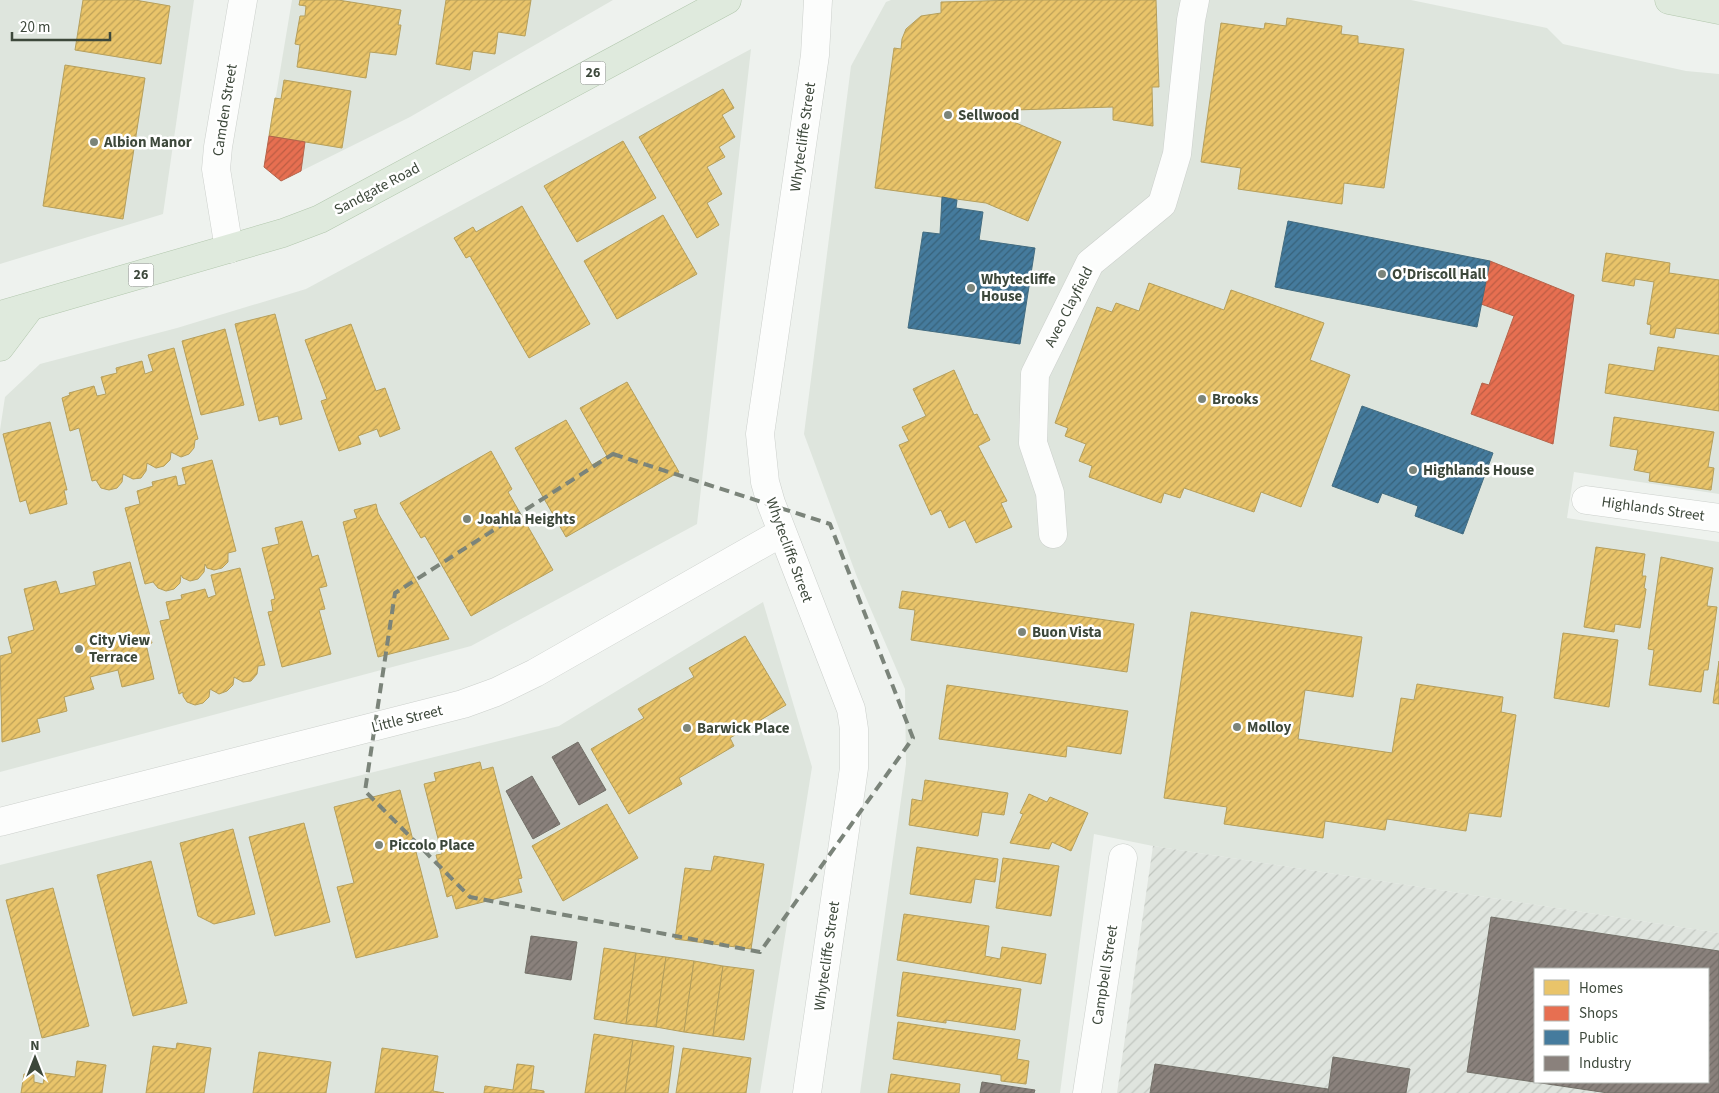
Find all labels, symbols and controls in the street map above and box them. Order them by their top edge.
scale bar [12,10,110,42]
text: 20 m [20,17,50,38]
street label: Camden Street [207,62,243,158]
road number: 26 [580,62,606,84]
street label: Whytecliffe Street [785,81,821,193]
place label: Sellwood [958,105,1019,126]
marker: Sellwood [942,109,954,121]
place label: Albion Manor [103,132,192,153]
marker: Albion Manor [88,136,100,148]
street label: Sandgate Road [330,158,424,220]
street label: Aveo Clayfield [1040,263,1098,351]
road number: 26 [128,264,154,286]
place label: O'Driscoll Hall [1392,264,1487,285]
marker: O'Driscoll Hall [1376,268,1388,280]
place label: Whytecliffe House [981,269,1056,307]
marker: Whytecliffe House [965,282,977,294]
place label: Brooks [1212,389,1259,410]
marker: Brooks [1196,393,1208,405]
place label: Highlands House [1423,460,1534,481]
marker: Highlands House [1407,464,1419,476]
street label: Highlands Street [1600,491,1706,527]
street label: Whytecliffe Street [760,495,818,605]
place label: Joahla Heights [477,509,576,530]
marker: Joahla Heights [461,513,473,525]
place label: Buon Vista [1032,622,1102,643]
marker: Buon Vista [1016,626,1028,638]
place label: City View Terrace [89,630,151,668]
marker: City View Terrace [73,643,85,655]
street label: Little Street [369,700,445,738]
place label: Molloy [1247,717,1292,738]
place label: Barwick Place [697,718,790,739]
marker: Molloy [1231,721,1243,733]
marker: Barwick Place [681,722,693,734]
place label: Piccolo Place [389,835,475,856]
marker: Piccolo Place [373,839,385,851]
street label: Whytecliffe Street [809,900,845,1012]
street label: Campbell Street [1087,924,1123,1026]
legend [1534,968,1709,1083]
text: Homes [1579,978,1623,999]
text: Shops [1579,1003,1618,1024]
text: Public [1579,1028,1618,1049]
north arrow [10,1033,60,1083]
text: N [30,1036,40,1056]
text: Industry [1579,1053,1631,1074]

